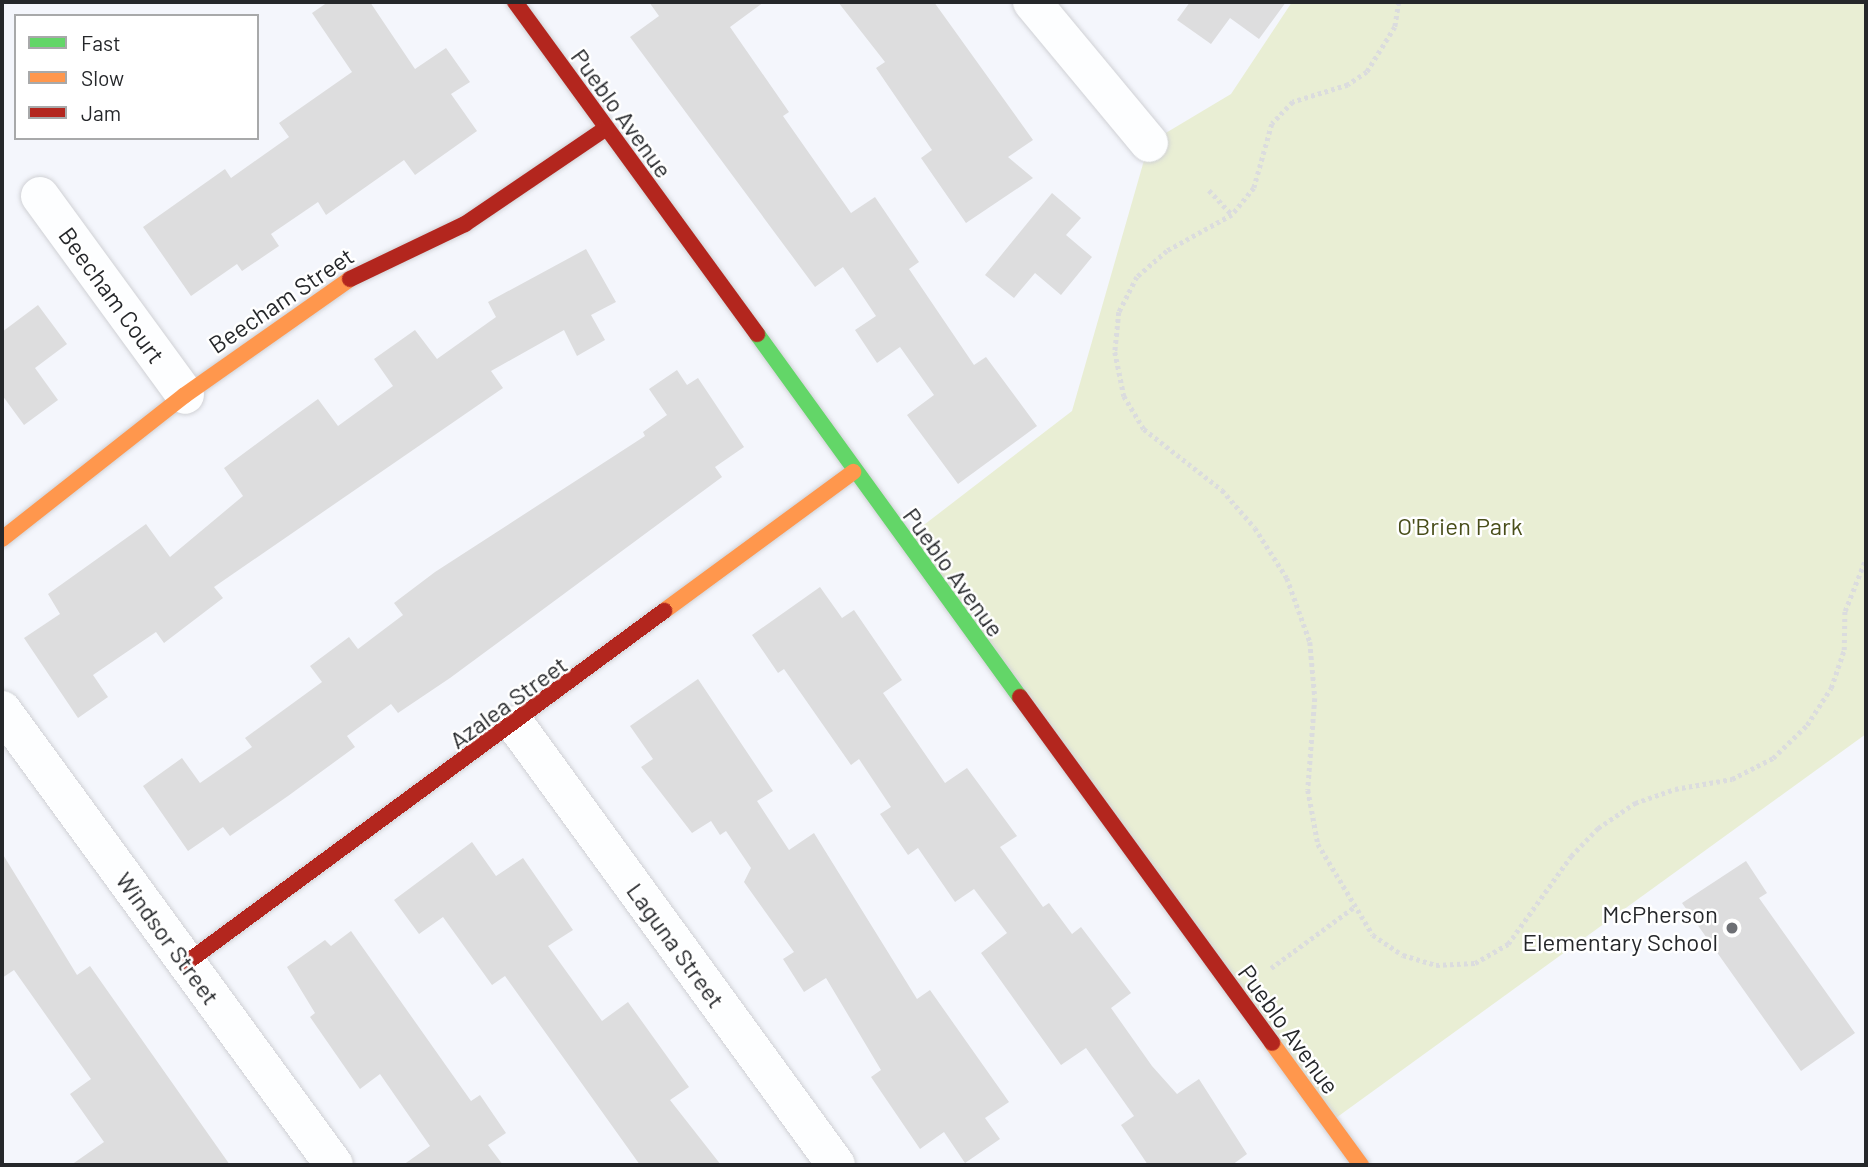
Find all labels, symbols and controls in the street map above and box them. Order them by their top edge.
legend [14,14,259,140]
text: Fast [81,30,121,55]
street label: Pueblo Avenue [565,43,679,183]
text: Slow [81,65,124,90]
text: Jam [81,100,121,125]
street label: Beecham Court [53,221,171,369]
street label: Beecham Street [203,241,359,359]
street label: Pueblo Avenue [897,502,1011,642]
park label: O'Brien Park [1397,512,1523,540]
street label: Azalea Street [444,650,572,754]
street label: Windsor Street [110,866,226,1010]
street label: Laguna Street [621,877,731,1013]
place label: McPherson Elementary School [1523,900,1718,956]
marker: McPherson Elementary School [1724,920,1740,936]
street label: Pueblo Avenue [1232,959,1346,1099]

